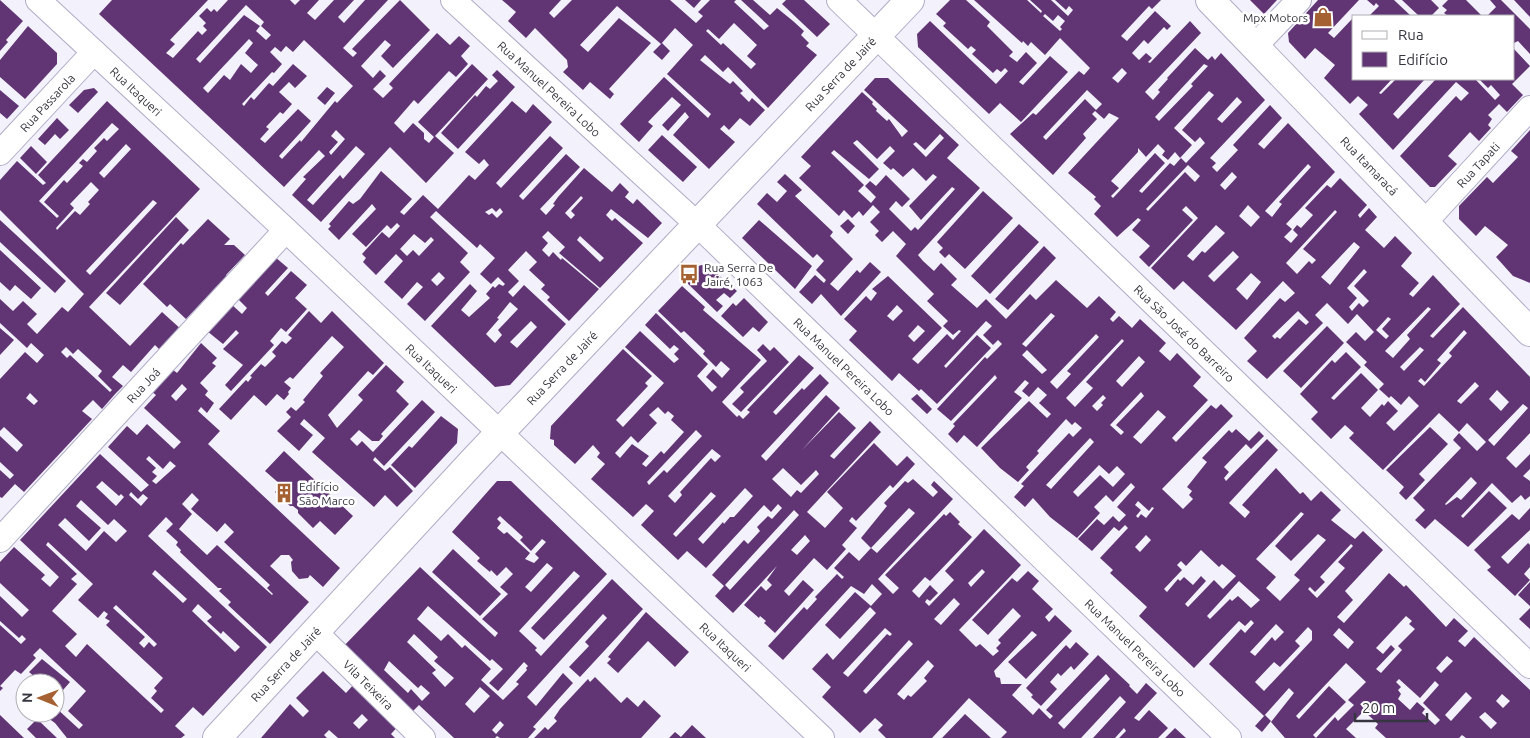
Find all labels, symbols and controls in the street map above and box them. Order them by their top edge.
shop icon: Mpx Motors [1312,6,1334,28]
place label: Mpx Motors [1243,11,1308,24]
legend [1352,15,1515,80]
text: Rua [1398,26,1424,43]
street label: Rua Serra de Jairé [802,34,878,113]
street label: Rua Manuel Pereira Lobo [496,38,603,139]
text: Edifício [1398,51,1448,68]
street label: Rua Itaqueri [108,64,165,118]
street label: Rua Passarola [17,71,77,134]
street label: Rua Itamaracá [1338,134,1401,198]
street label: Rua Tapati [1454,139,1502,190]
place label: Rua Serra De Jairé, 1063 [704,261,773,288]
bus stop icon: Rua Serra De Jairé, 1063 [678,263,700,285]
street label: Rua São José do Barreiro [1132,282,1237,384]
street label: Rua Manuel Pereira Lobo [791,315,897,418]
street label: Rua Serra de Jairé [524,328,600,407]
street label: Rua Itaqueri [404,341,460,395]
street label: Rua Joá [124,365,162,405]
place label: Edifício São Marco [299,480,355,507]
building icon: Edifício São Marco [273,482,295,504]
street label: Rua Manuel Pereira Lobo [1083,596,1188,699]
street label: Rua Itaqueri [698,620,754,674]
street label: Rua Serra de Jairé [248,624,323,704]
street label: Vila Teixeira [341,657,396,712]
north arrow [15,673,65,723]
scale bar [1355,690,1428,722]
text: N [19,692,35,703]
text: 20 m [1362,699,1395,716]

